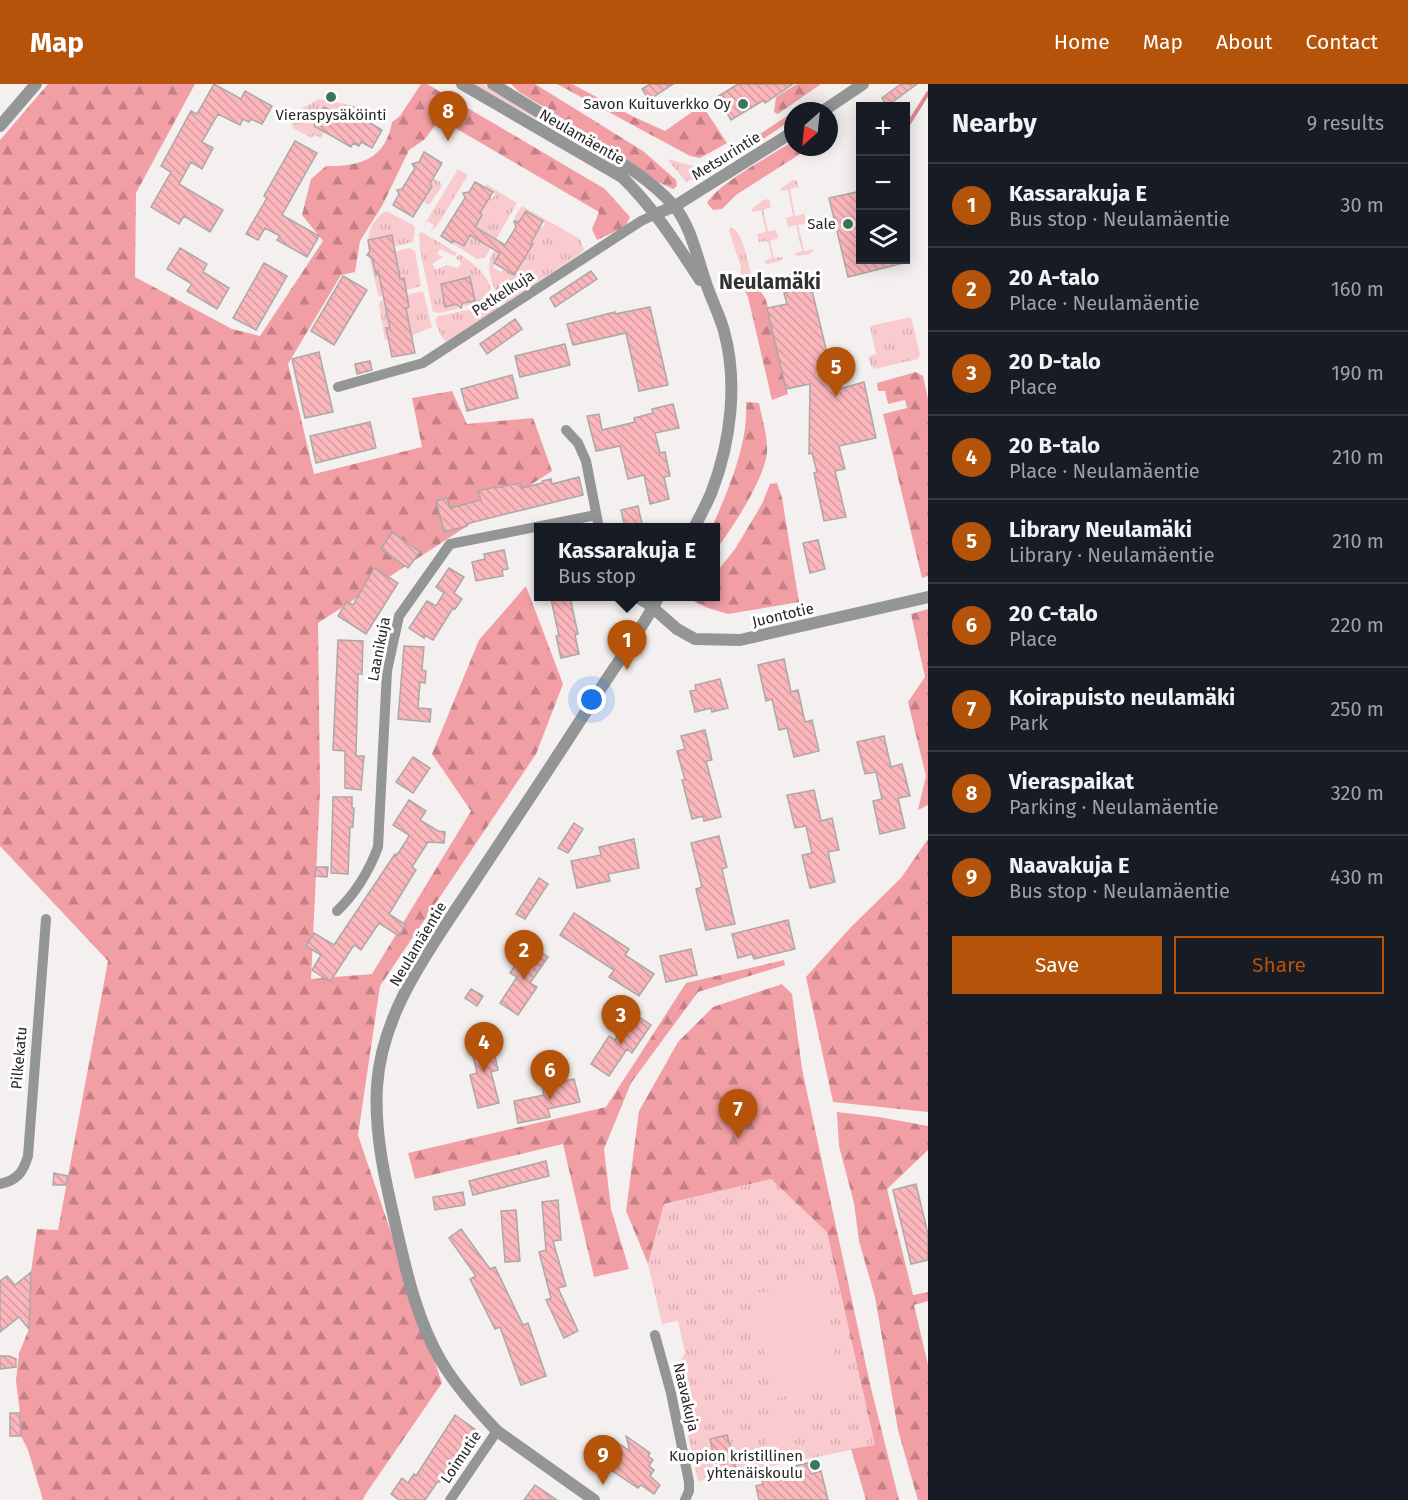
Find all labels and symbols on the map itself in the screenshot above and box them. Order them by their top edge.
marker: Vieraspysäköinti [324,90,338,104]
pin: 8 [428,92,468,141]
place label: Savon Kuituverkko Oy [583,95,732,113]
marker: Savon Kuituverkko Oy [736,97,750,111]
north arrow [784,102,838,156]
street label: Neulamäentie [536,105,628,169]
place label: Vieraspysäköinti [275,106,387,124]
street label: Metsurintie [688,128,764,184]
place label: Sale [807,215,836,233]
marker: Sale [841,217,855,231]
street label: Petkelkuja [468,266,538,320]
district label: Neulamäki [719,269,821,295]
pin: 5 [816,348,856,397]
street label: Juontotie [750,599,816,631]
street label: Laanikuja [364,615,394,683]
pin: 1 [608,620,646,670]
your location [577,685,606,714]
street label: Neulamäentie [386,898,450,990]
pin: 2 [504,930,544,980]
pin: 3 [602,996,640,1045]
pin: 4 [464,1022,504,1072]
street label: Pilkekatu [7,1026,31,1090]
pin: 6 [530,1050,570,1100]
pin: 7 [718,1090,758,1139]
street label: Naavakuja [669,1361,703,1433]
street label: Loimutie [437,1427,485,1487]
pin: 9 [584,1436,622,1485]
place label: Kuopion kristillinen yhtenäiskoulu [669,1447,803,1482]
marker: Kuopion kristillinen yhtenäiskoulu [808,1458,822,1472]

